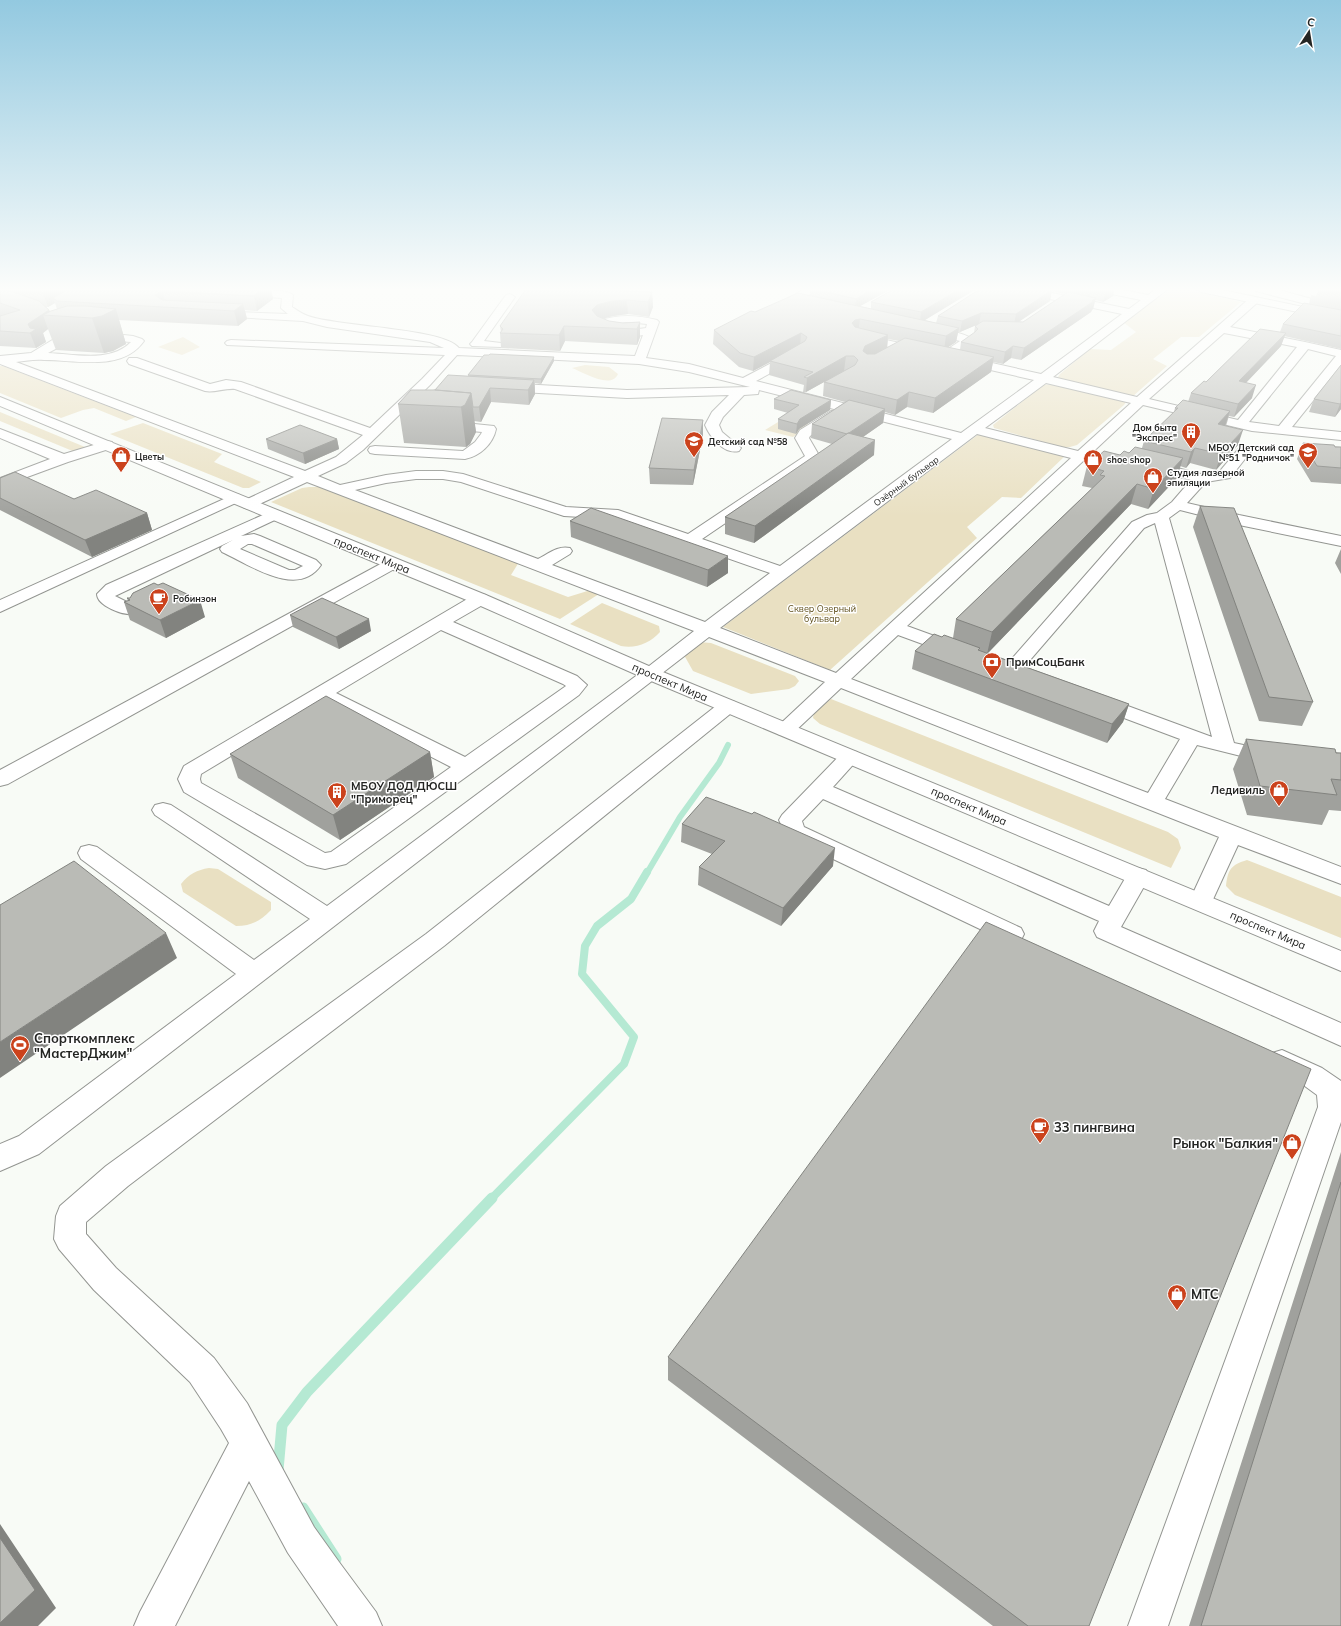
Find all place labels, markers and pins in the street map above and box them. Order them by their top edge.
building icon: Дом быта "Экспрес" [1180,421,1202,449]
place label: Дом быта "Экспрес" [1132,422,1177,443]
school or university icon: Детский сад №58 [683,430,705,458]
place label: Детский сад №58 [708,436,788,447]
school or university icon: МБОУ Детский сад №51 "Родничок" [1297,441,1319,469]
place label: МБОУ Детский сад №51 "Родничок" [1208,442,1294,463]
shop icon: Цветы [110,445,132,473]
shop icon: shoe shop [1082,448,1104,476]
place label: Цветы [135,451,164,462]
place label: shoe shop [1107,454,1151,465]
shop icon: Студия лазерной эпиляции [1142,466,1164,494]
place label: Студия лазерной эпиляции [1167,467,1245,488]
cafe icon: Робинзон [148,587,170,615]
place label: Робинзон [173,593,217,604]
bank icon: ПримСоцБанк [981,651,1003,679]
place label: ПримСоцБанк [1006,655,1085,669]
place label: МБОУ ДОД ДЮСШ "Приморец" [351,779,457,806]
shop icon: Ледивиль [1268,779,1290,807]
building icon: МБОУ ДОД ДЮСШ "Приморец" [326,781,348,809]
place label: Ледивиль [1211,783,1265,797]
place label: Спорткомплекс "МастерДжим" [34,1030,135,1061]
sports icon: Спорткомплекс "МастерДжим" [9,1034,31,1062]
cafe icon: 33 пингвина [1029,1116,1051,1144]
place label: 33 пингвина [1054,1119,1135,1135]
shop icon: Рынок "Балкия" [1281,1132,1303,1160]
place label: Рынок "Балкия" [1173,1135,1278,1151]
shop icon: МТС [1166,1283,1188,1311]
place label: МТС [1191,1286,1219,1302]

